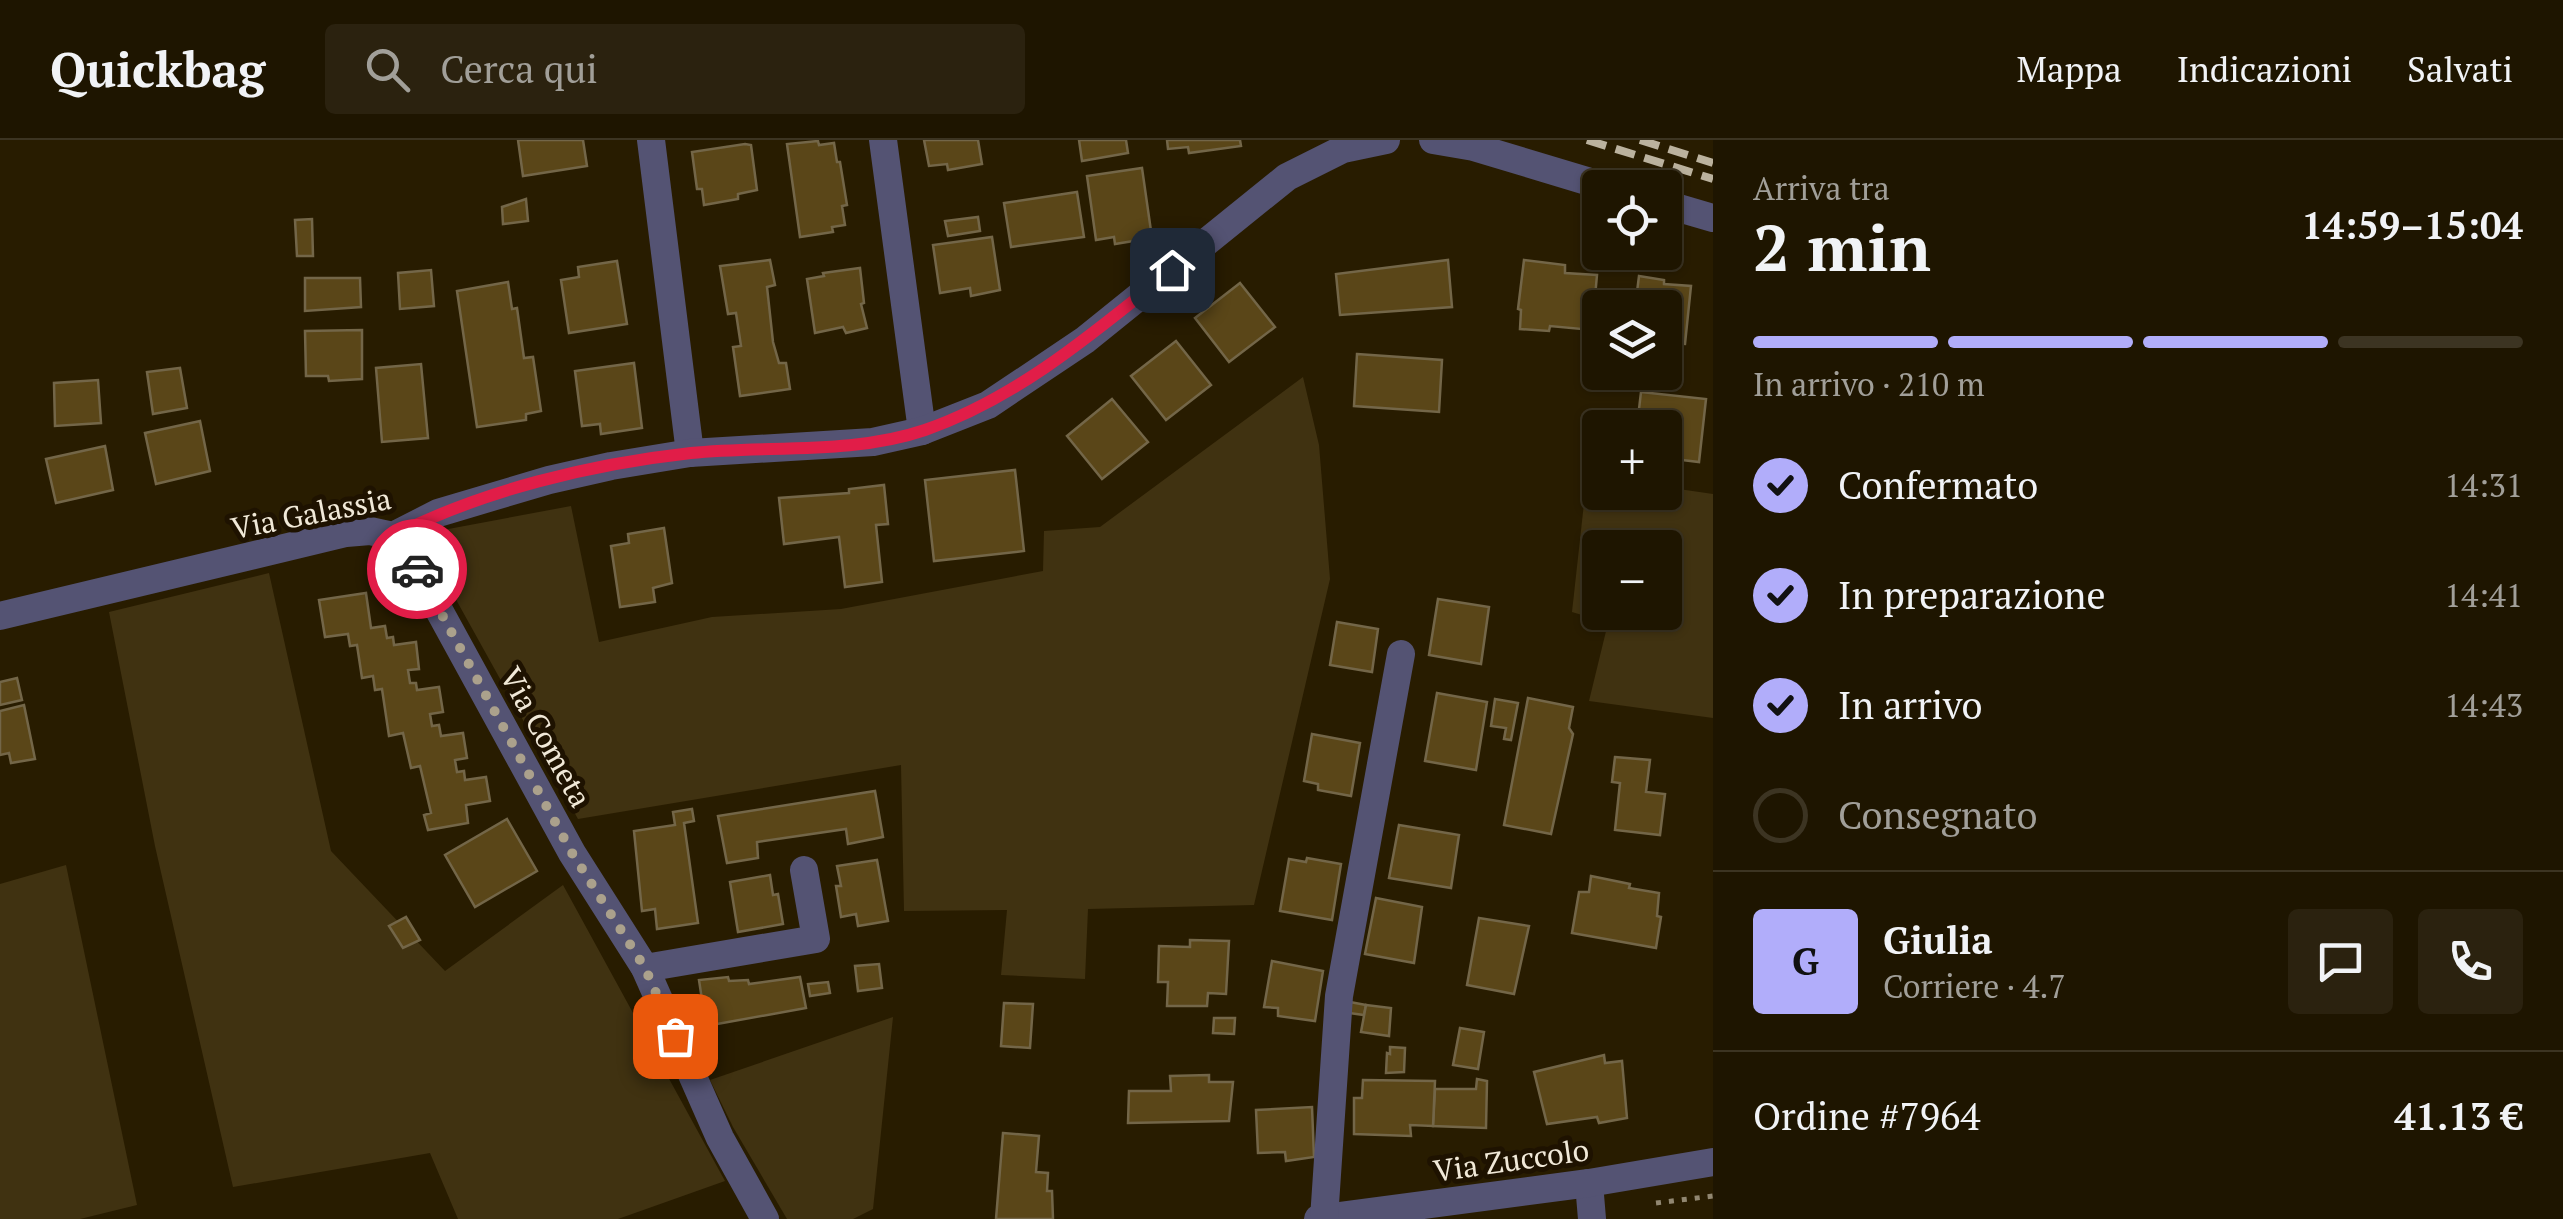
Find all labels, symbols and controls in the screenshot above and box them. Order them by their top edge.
search box [325,24,1025,114]
text: Quickbag [50,37,265,101]
icon: search [360,42,415,97]
text: Cerca qui [440,44,598,94]
text: Mappa [2016,46,2122,92]
text: Indicazioni [2177,46,2352,92]
text: Salvati [2407,46,2513,92]
text: Arriva tra [1753,167,1890,209]
map controls [1582,170,1682,630]
button: locate [1582,170,1682,270]
text: 14:59–15:04 [2301,200,2523,250]
text: 2 min [1753,203,1931,290]
pin [1130,228,1215,313]
icon: home [1145,243,1200,298]
button: layers [1582,290,1682,390]
text: In arrivo · 210 m [1753,363,1985,405]
button: + [1582,410,1682,510]
icon: check [1753,458,1808,513]
text: Confermato [1838,460,2038,510]
text: 14:31 [2444,464,2523,506]
street label: Via Galassia [228,478,394,548]
courier [367,519,467,619]
button: − [1582,530,1682,630]
icon: car [390,542,445,597]
icon: check [1753,568,1808,623]
text: In preparazione [1838,570,2106,620]
text: 14:41 [2444,574,2523,616]
street label: Via Cometa [491,660,601,814]
icon: check [1753,678,1808,733]
text: In arrivo [1838,680,1983,730]
text: 14:43 [2444,684,2523,726]
text: Consegnato [1838,790,2038,840]
button: chat [2288,909,2393,1014]
button: phone [2418,909,2523,1014]
text: Giulia [1883,915,1993,965]
text: G [1792,936,1819,986]
text: Corriere · 4.7 [1883,965,2066,1007]
pin [633,994,718,1079]
icon: bag [648,1009,703,1064]
text: Ordine #7964 [1753,1091,1980,1141]
text: 41.13 € [2394,1091,2523,1141]
street label: Via Zuccolo [1431,1129,1591,1191]

